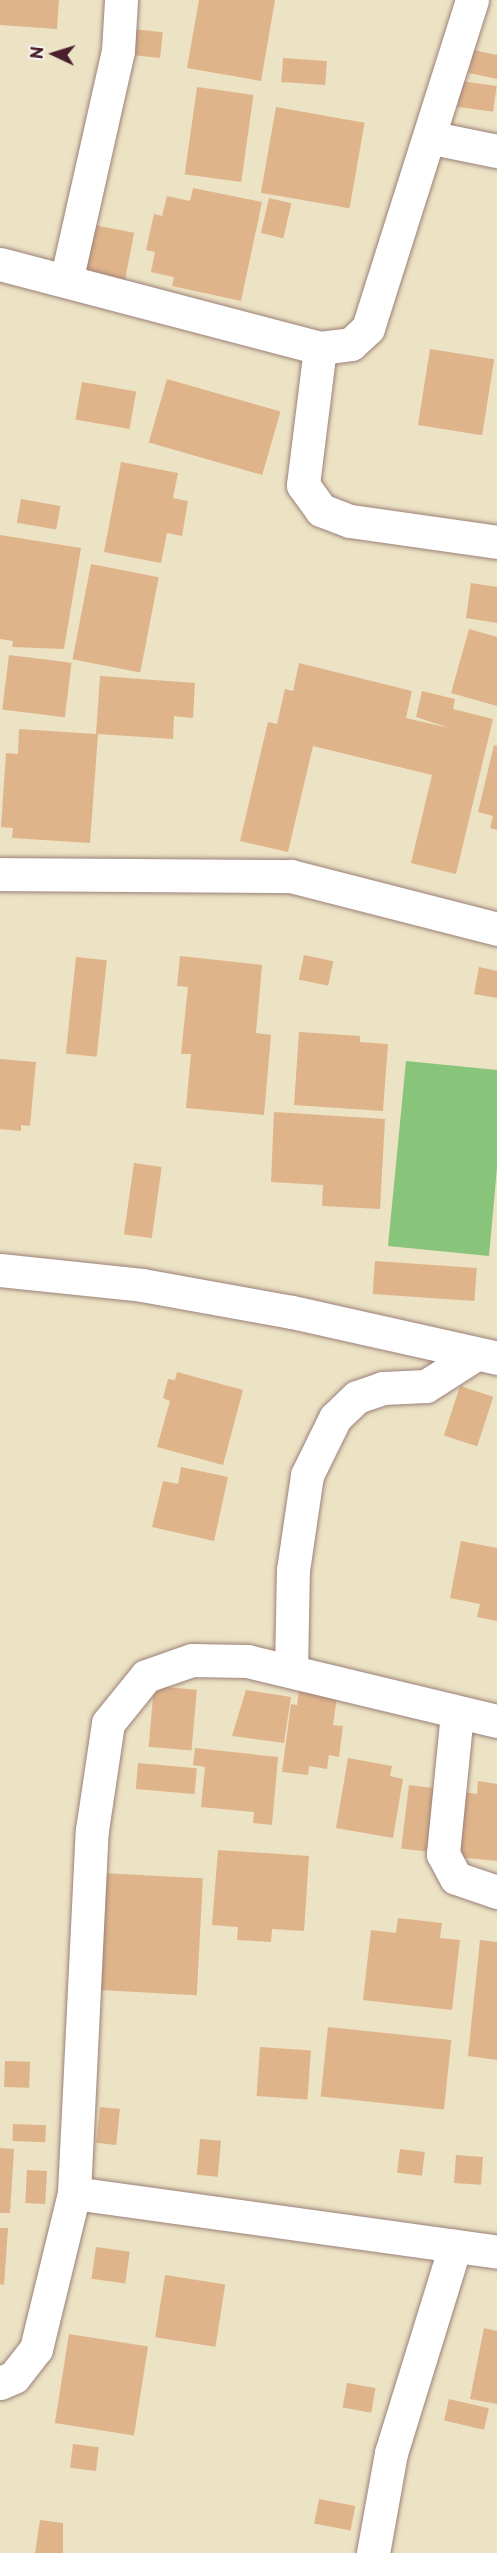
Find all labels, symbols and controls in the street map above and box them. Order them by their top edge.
north arrow [24,24,84,84]
text: N [24,46,48,60]

